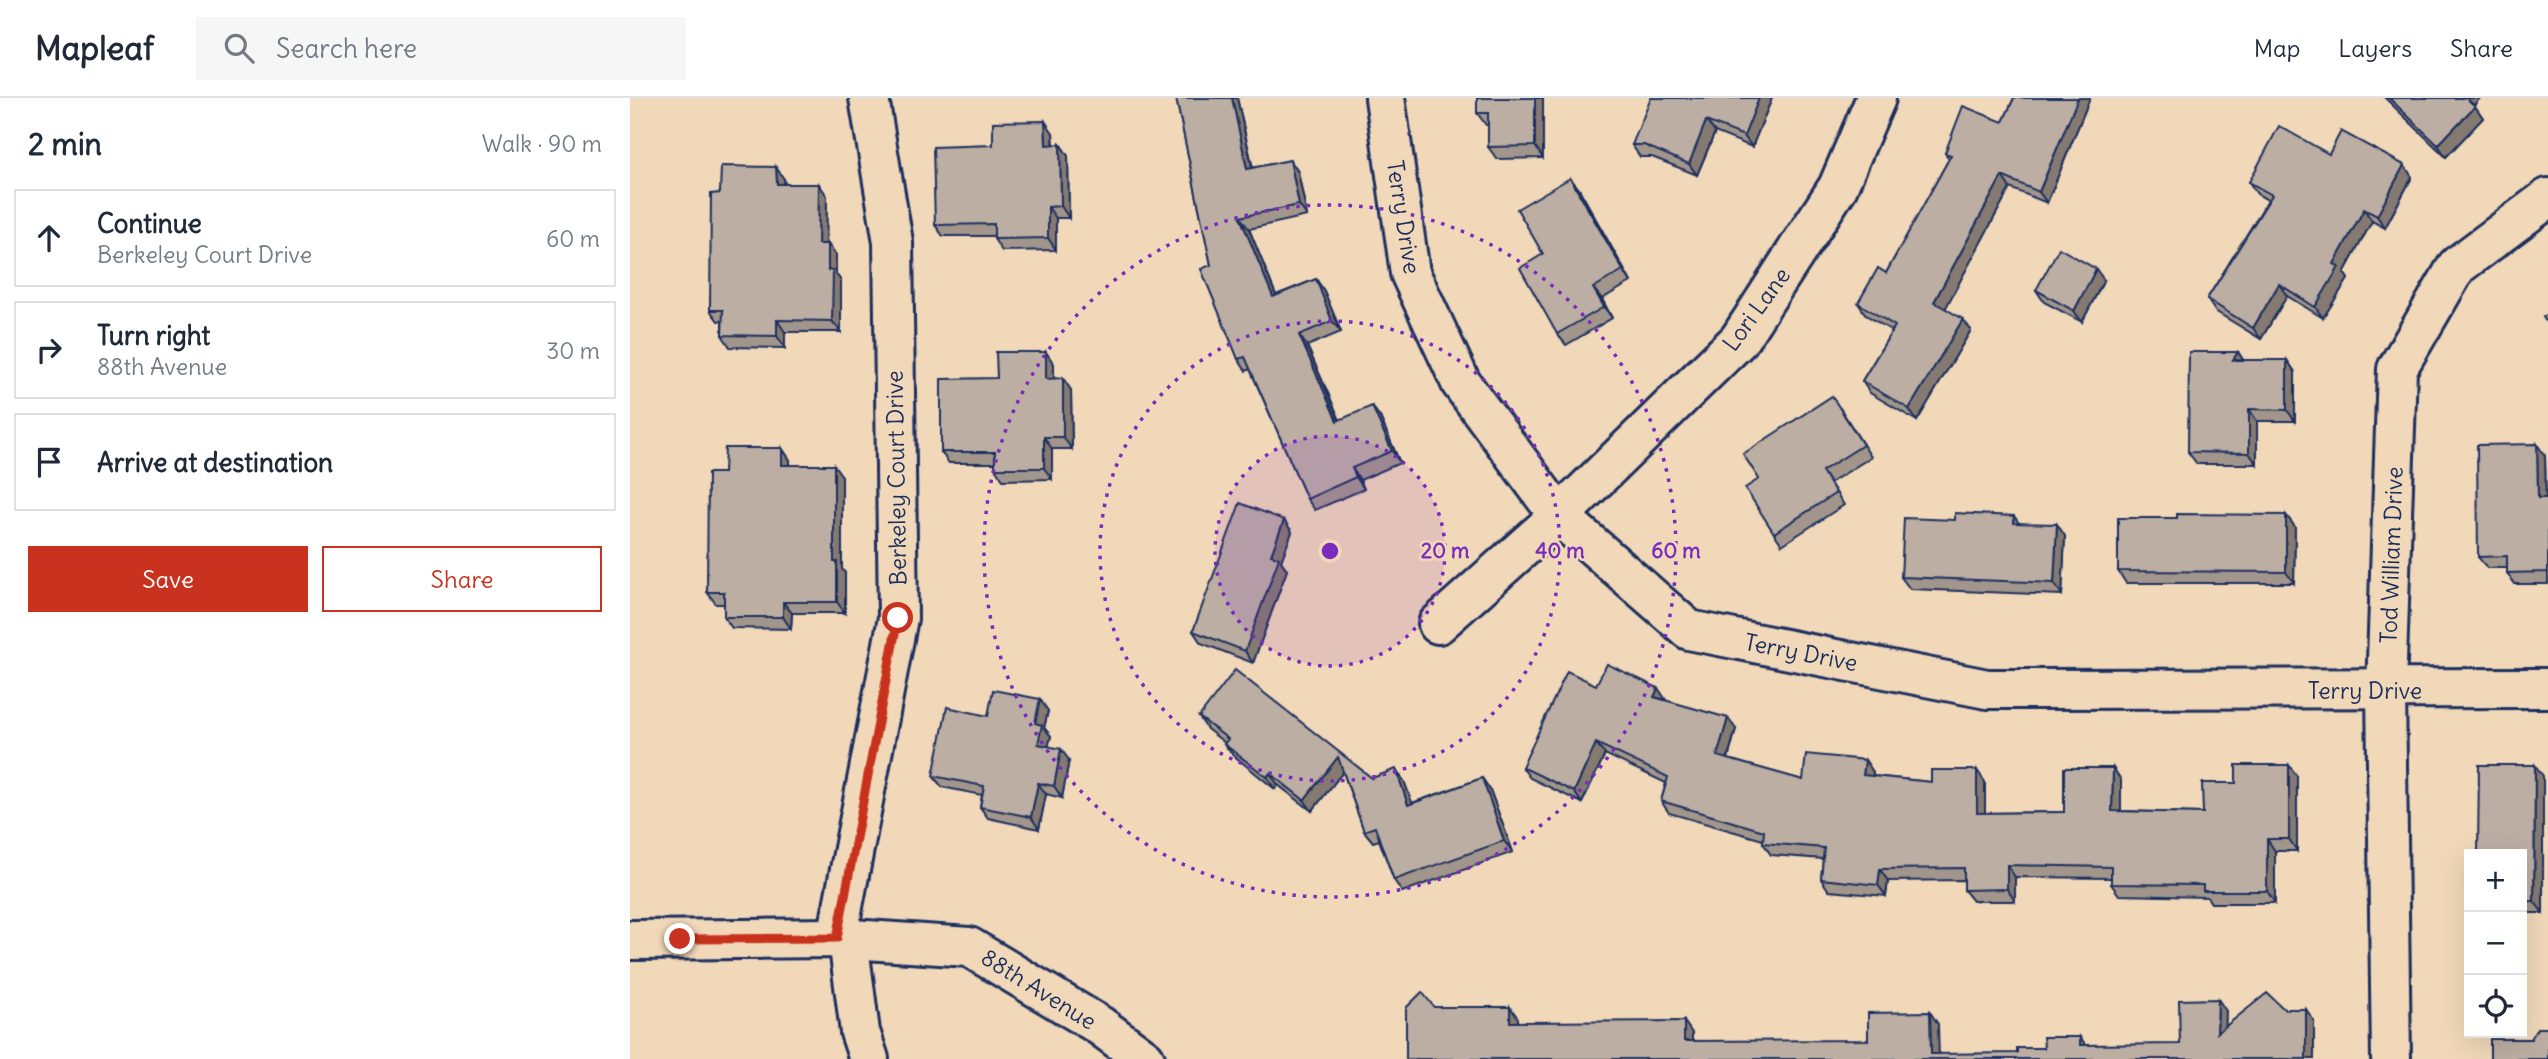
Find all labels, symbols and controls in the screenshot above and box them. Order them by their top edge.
search box [196,17,686,80]
text: Mapleaf [35,27,154,69]
icon: search [220,29,258,67]
text: Search here [276,32,417,65]
text: Map [2254,33,2300,63]
text: Layers [2338,33,2412,63]
text: Share [2450,33,2513,63]
text: 2 min [28,125,102,163]
text: Walk · 90 m [482,129,602,158]
street label: Terry Drive [1381,158,1427,276]
text: Continue [97,207,202,240]
icon: ahead [30,219,68,257]
text: 60 m [546,224,600,253]
text: Berkeley Court Drive [97,240,312,269]
street label: Lori Lane [1716,261,1796,357]
text: Turn right [97,319,210,352]
icon: right [30,331,68,369]
text: 30 m [546,336,600,365]
text: 88th Avenue [97,352,227,381]
street label: Berkeley Court Drive [880,370,912,586]
icon: arrive [30,443,68,481]
text: Arrive at destination [97,446,333,479]
street label: Tod William Drive [2373,466,2409,644]
text: 20 m [1421,537,1470,564]
text: 40 m [1535,537,1585,564]
text: 60 m [1651,537,1701,564]
centre of rings [1318,539,1342,563]
button: Save [28,546,308,612]
button: Share [322,546,602,612]
route start [882,602,913,633]
street label: Terry Drive [1742,627,1860,677]
street label: Terry Drive [2308,676,2422,705]
map controls [2464,849,2527,1038]
button: + [2464,849,2527,912]
button: − [2464,912,2527,975]
route end [664,923,695,954]
street label: 88th Avenue [976,942,1102,1036]
button: locate [2464,975,2527,1038]

